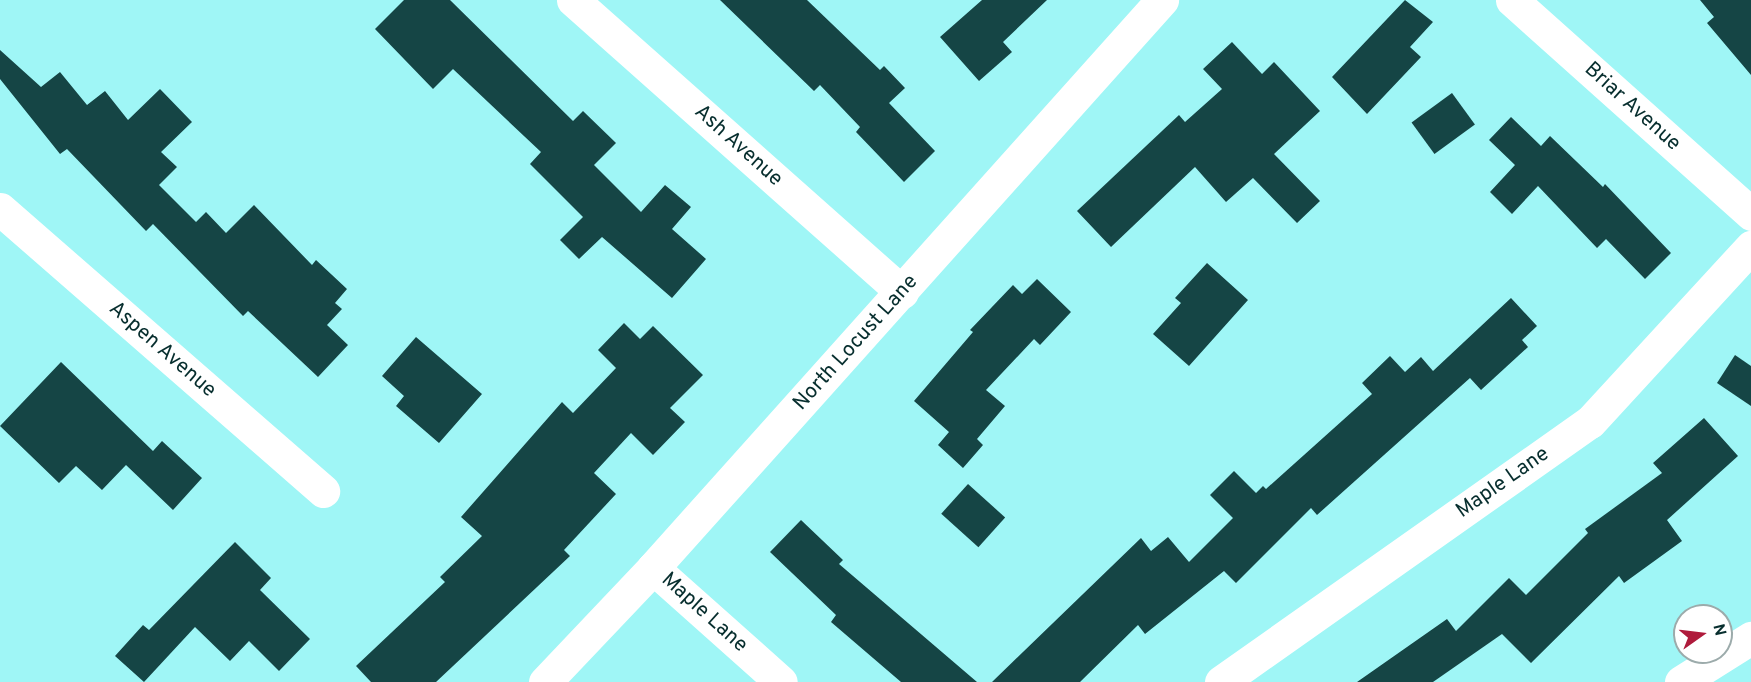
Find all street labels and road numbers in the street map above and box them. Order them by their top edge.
street label: Briar Avenue [1578,57,1686,157]
street label: Ash Avenue [688,100,788,192]
street label: North Locust Lane [788,270,924,416]
street label: Aspen Avenue [103,296,221,404]
street label: Maple Lane [1452,442,1554,524]
street label: Maple Lane [656,568,752,658]

